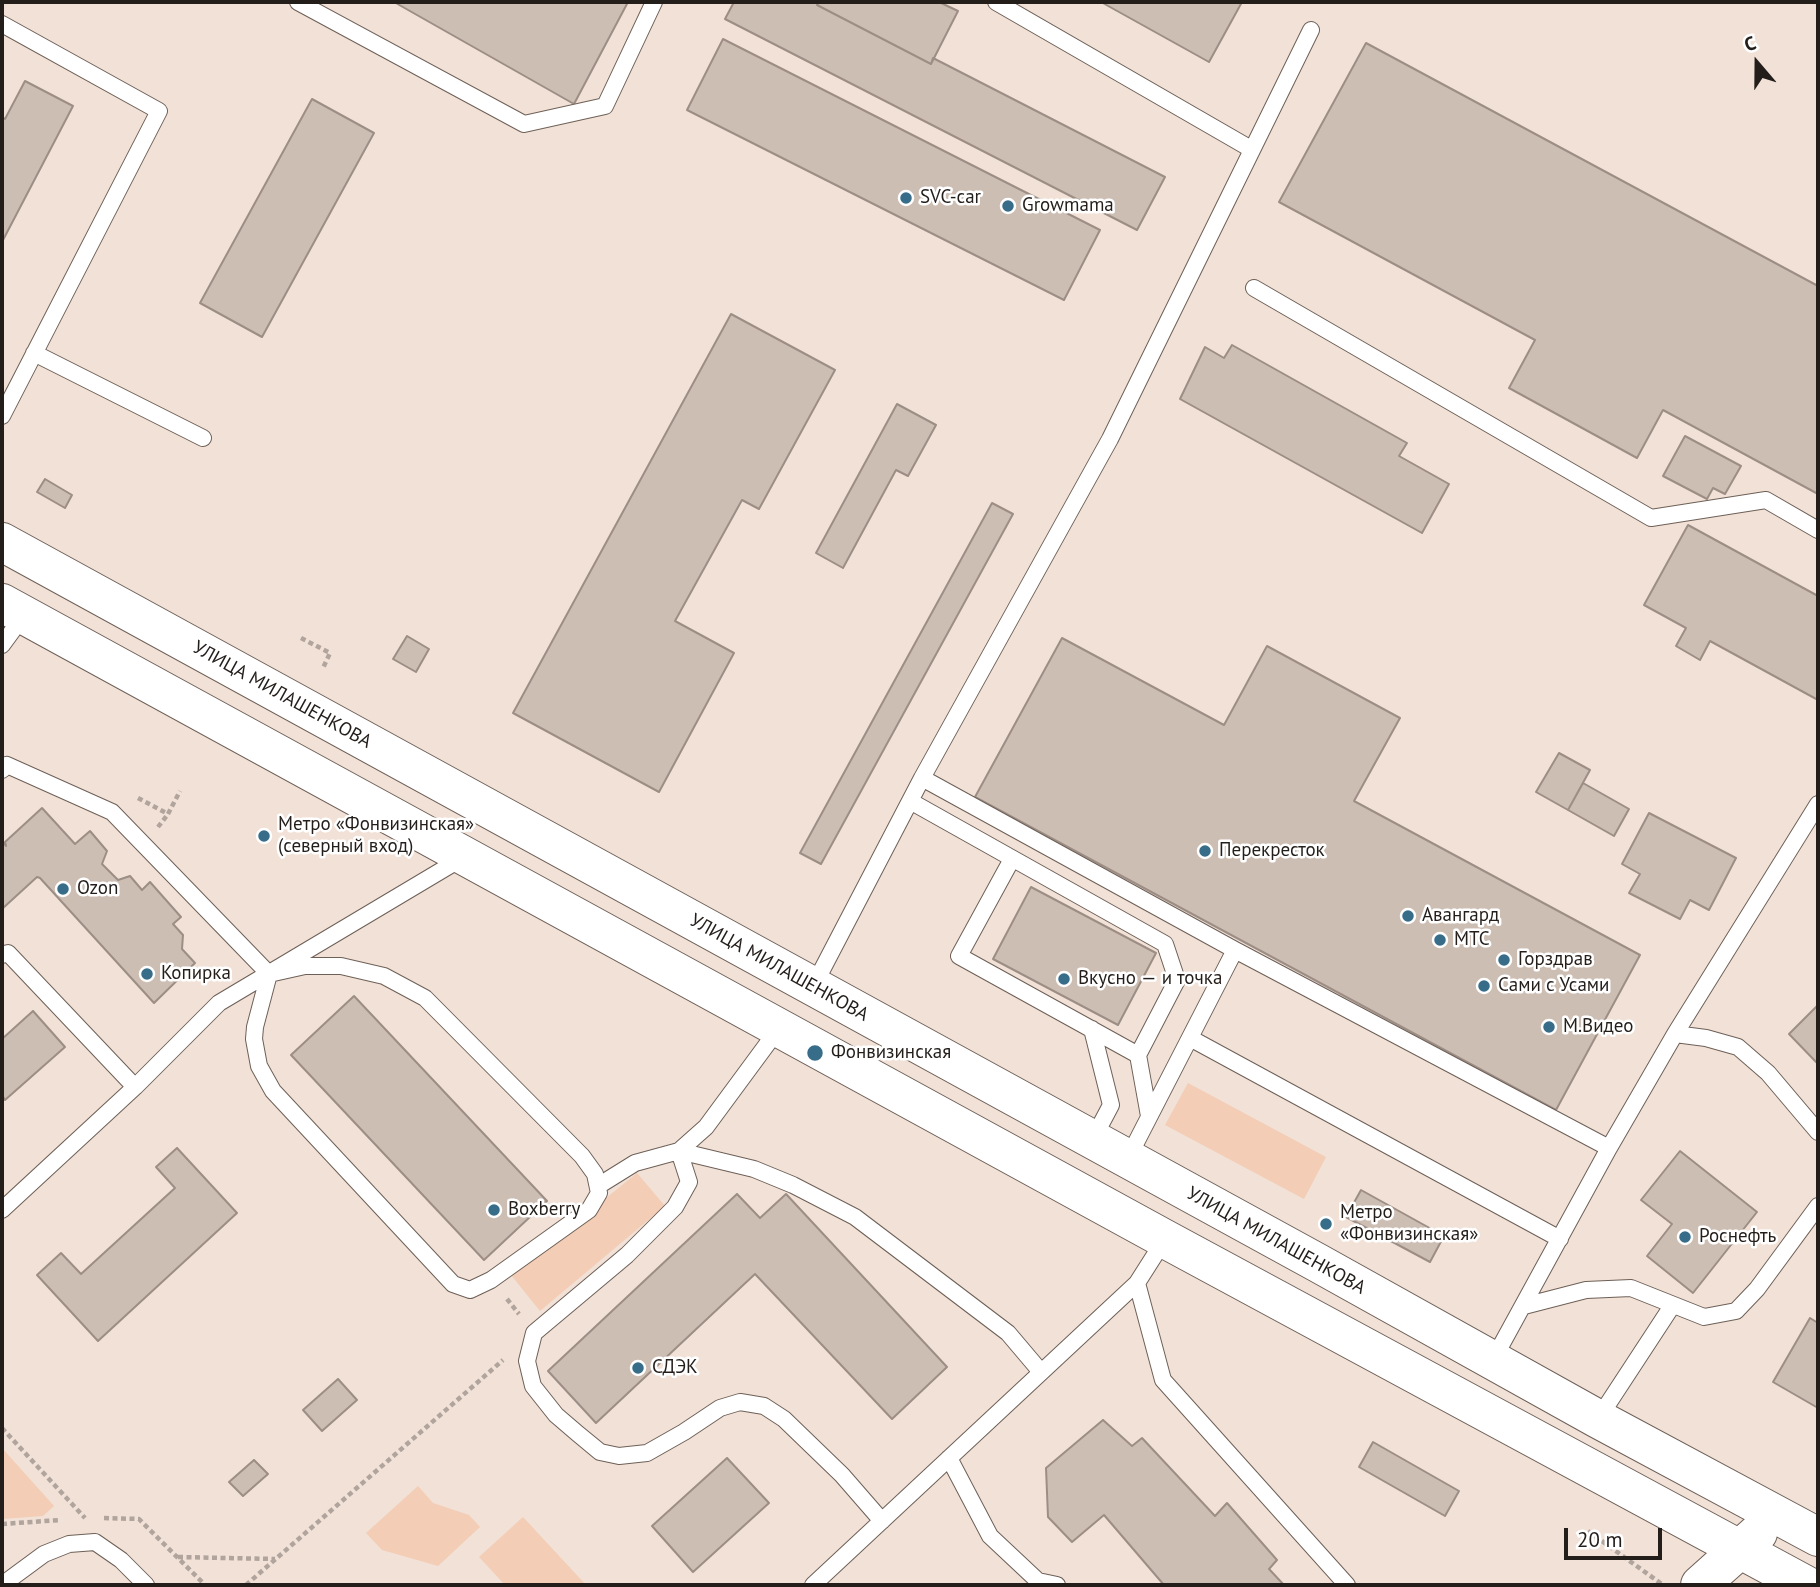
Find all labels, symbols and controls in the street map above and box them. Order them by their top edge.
north arrow [1722,28,1792,98]
text: С [1741,30,1759,56]
place label: SVC-car [920,187,981,209]
marker: SVC-car [898,190,914,206]
place label: Growmama [1022,195,1114,217]
marker: Growmama [1000,198,1016,214]
street label: УЛИЦА МИЛАШЕНКОВА [189,636,375,754]
place label: Метро «Фонвизинская» (северный вход) [278,814,474,858]
marker: Метро «Фонвизинская» (северный вход) [256,828,272,844]
place label: Перекресток [1219,840,1325,862]
marker: Перекресток [1197,843,1213,859]
place label: Ozon [77,878,118,900]
marker: Ozon [55,881,71,897]
place label: Авангард [1422,905,1499,927]
marker: Авангард [1400,908,1416,924]
street label: УЛИЦА МИЛАШЕНКОВА [686,909,872,1027]
place label: МТС [1454,929,1490,951]
marker: МТС [1432,932,1448,948]
place label: Горздрав [1518,949,1593,971]
marker: Горздрав [1496,952,1512,968]
place label: Копирка [161,963,231,985]
marker: Копирка [139,966,155,982]
place label: Вкусно — и точка [1078,968,1222,990]
marker: Вкусно — и точка [1056,971,1072,987]
place label: Сами с Усами [1498,975,1609,997]
marker: Сами с Усами [1476,978,1492,994]
place label: М.Видео [1563,1016,1633,1038]
marker: М.Видео [1541,1019,1557,1035]
place label: Фонвизинская [831,1042,951,1064]
marker: Фонвизинская [805,1043,825,1063]
street label: УЛИЦА МИЛАШЕНКОВА [1183,1182,1369,1300]
place label: Boxberry [508,1199,580,1221]
marker: Boxberry [486,1202,502,1218]
place label: Метро «Фонвизинская» [1340,1202,1478,1246]
marker: Метро «Фонвизинская» [1318,1216,1334,1232]
place label: Роснефть [1699,1226,1776,1248]
marker: Роснефть [1677,1229,1693,1245]
place label: СДЭК [652,1357,698,1379]
marker: СДЭК [630,1360,646,1376]
scale bar [1568,1514,1666,1558]
text: 20 m [1577,1526,1623,1553]

